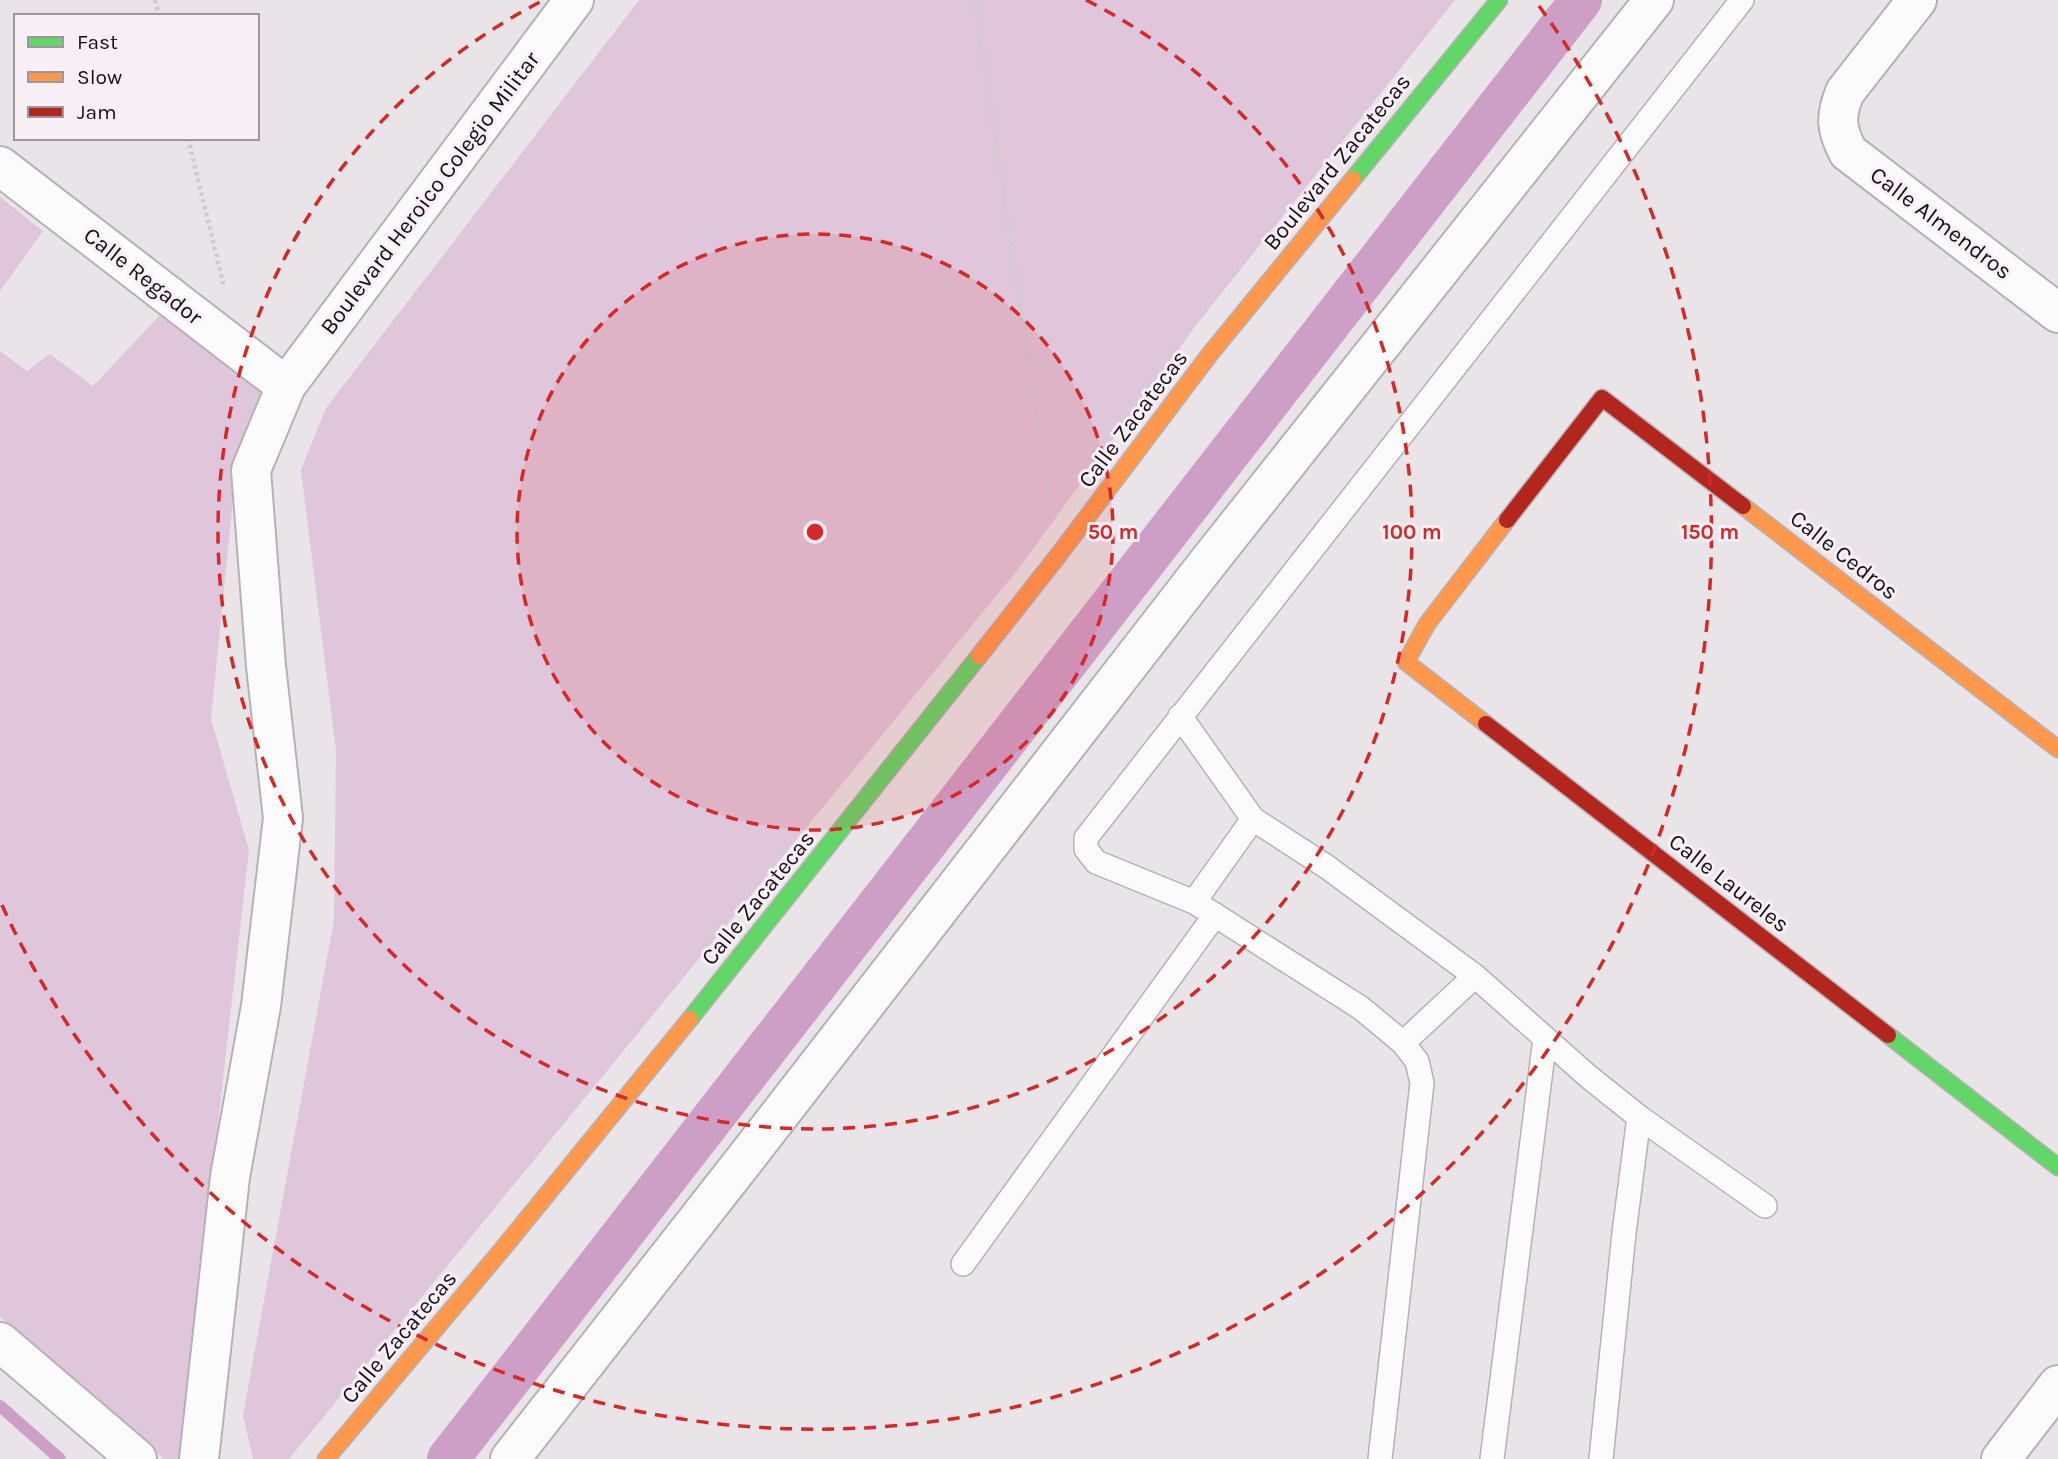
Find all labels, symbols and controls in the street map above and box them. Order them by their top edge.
legend [14,14,259,140]
text: Fast [77,30,118,54]
street label: Boulevard Heroico Colegio Militar [315,46,546,340]
text: Slow [77,65,122,89]
street label: Boulevard Zacatecas [1258,69,1416,255]
text: Jam [77,100,117,124]
street label: Calle Almendros [1865,161,2017,285]
street label: Calle Regador [78,221,208,331]
street label: Calle Zacatecas [1073,345,1193,493]
street label: Calle Cedros [1785,505,1903,605]
centre of rings [803,520,827,544]
text: 50 m [1088,520,1138,544]
text: 100 m [1382,520,1442,544]
text: 150 m [1681,520,1739,544]
street label: Calle Zacatecas [696,825,820,971]
street label: Calle Laureles [1664,828,1794,938]
street label: Calle Zacatecas [336,1265,462,1409]

